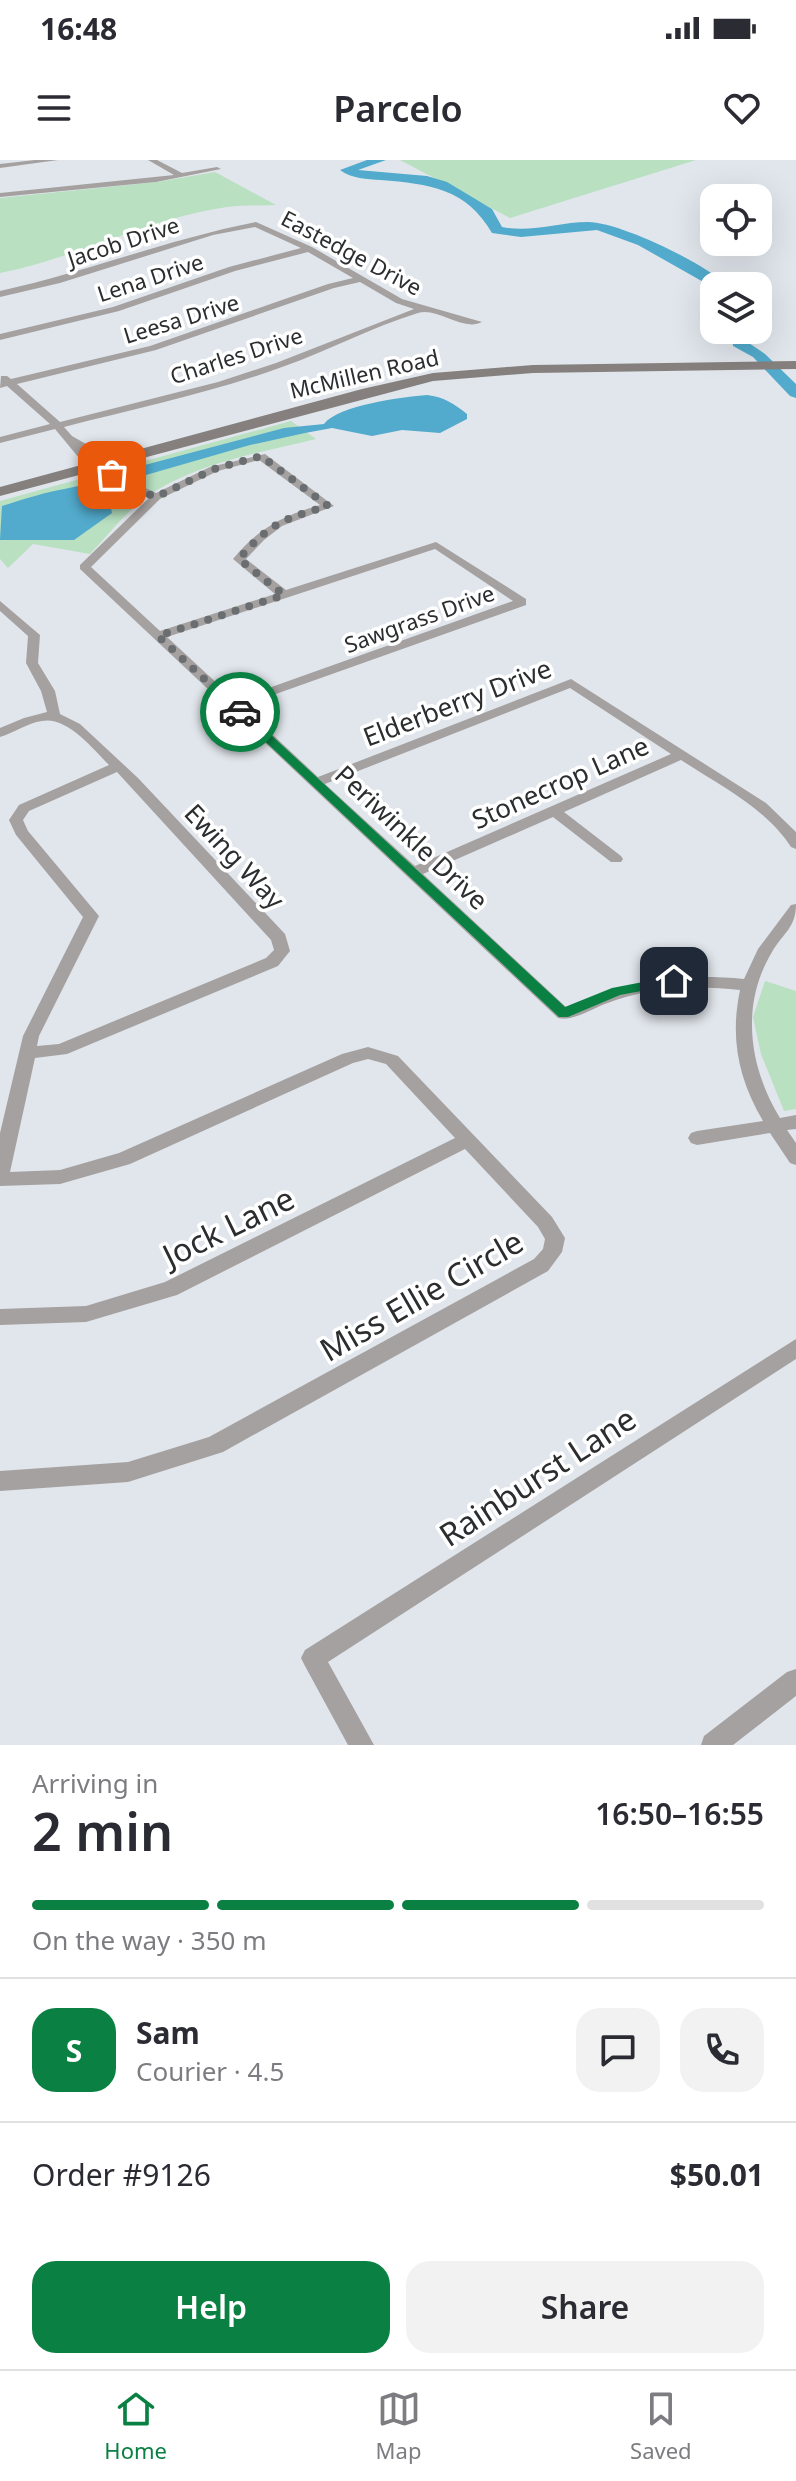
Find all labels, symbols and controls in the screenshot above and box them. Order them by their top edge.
text: 16:48 [40,8,117,49]
text: Parcelo [333,84,463,133]
icon: menu [32,86,76,130]
icon: heart [720,86,764,130]
map controls [700,184,772,344]
button: locate [700,184,772,256]
street label: Eastedge Drive [277,202,427,302]
street label: Jacob Drive [61,209,183,274]
street label: Lena Drive [93,246,207,308]
button: layers [700,272,772,344]
street label: Leesa Drive [120,286,242,350]
street label: Charles Drive [166,319,306,391]
street label: McMillen Road [287,341,441,405]
pin [78,441,146,509]
icon: bag [90,453,134,497]
street label: Sawgrass Drive [340,577,498,659]
street label: Elderberry Drive [358,650,556,754]
courier [200,672,280,752]
icon: car [218,690,262,734]
street label: Stonecrop Lane [466,727,654,837]
street label: Periwinkle Drive [328,757,496,917]
street label: Ewing Way [177,795,294,917]
pin [640,947,708,1015]
icon: home [652,959,696,1003]
street label: Jock Lane [152,1176,301,1278]
street label: Miss Ellie Circle [312,1219,530,1371]
street label: Rainburst Lane [430,1396,644,1556]
text: Arriving in [32,1765,158,1801]
text: 16:50–16:55 [595,1793,764,1834]
text: 2 min [32,1795,173,1866]
text: On the way · 350 m [32,1922,266,1958]
button: chat [576,2008,660,2092]
button: phone [680,2008,764,2092]
text: Sam [136,2012,200,2053]
text: S [66,2030,82,2071]
text: Courier · 4.5 [136,2053,284,2089]
text: Order #9126 [32,2154,211,2195]
text: $50.01 [670,2154,764,2195]
button: Help [32,2261,390,2353]
button: Share [406,2261,764,2353]
tab: Home [104,2387,167,2465]
tab: Map [376,2387,421,2465]
tab: Saved [630,2387,692,2465]

